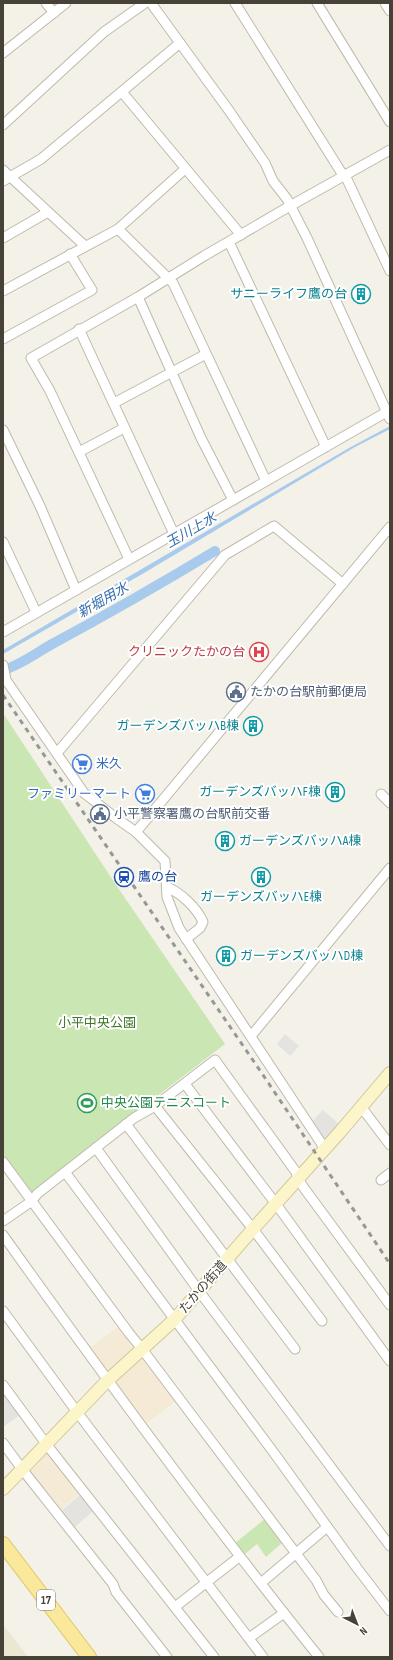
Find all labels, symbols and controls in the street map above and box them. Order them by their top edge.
building icon: サニーライフ鷹の台 [350,283,372,305]
place label: サニーライフ鷹の台 [230,286,347,302]
water label: 玉川上水 [163,508,221,551]
water label: 新堀用水 [75,578,133,621]
hospital icon: クリニックたかの台 [248,641,270,663]
place label: クリニックたかの台 [128,644,245,660]
public building icon: たかの台駅前郵便局 [225,681,247,703]
place label: たかの台駅前郵便局 [250,684,367,700]
building icon: ガーデンズバッハB棟 [242,715,264,737]
place label: ガーデンズバッハB棟 [116,718,239,734]
supermarket icon: 米久 [71,753,93,775]
place label: 米久 [96,756,122,772]
building icon: ガーデンズバッハF棟 [324,781,346,803]
supermarket icon: ファミリーマート [134,783,156,805]
place label: ガーデンズバッハF棟 [199,784,321,800]
place label: ファミリーマート [27,786,131,802]
public building icon: 小平警察署鷹の台駅前交番 [89,803,111,825]
place label: 小平警察署鷹の台駅前交番 [114,806,270,822]
building icon: ガーデンズバッハA棟 [214,830,236,852]
place label: ガーデンズバッハA棟 [239,833,361,849]
station icon: 鷹の台 [113,866,135,888]
building icon: ガーデンズバッハE棟 [250,866,272,888]
place label: 鷹の台 [138,869,177,885]
place label: ガーデンズバッハE棟 [200,889,322,905]
building icon: ガーデンズバッハD棟 [215,945,237,967]
place label: ガーデンズバッハD棟 [240,948,363,964]
park label: 小平中央公園 [58,1015,136,1031]
sports icon: 中央公園テニスコート [76,1092,98,1114]
place label: 中央公園テニスコート [101,1095,231,1111]
street label: たかの街道 [176,1257,230,1317]
road number: 17 [37,1590,55,1610]
north arrow [337,1604,377,1644]
text: N [357,1624,370,1638]

